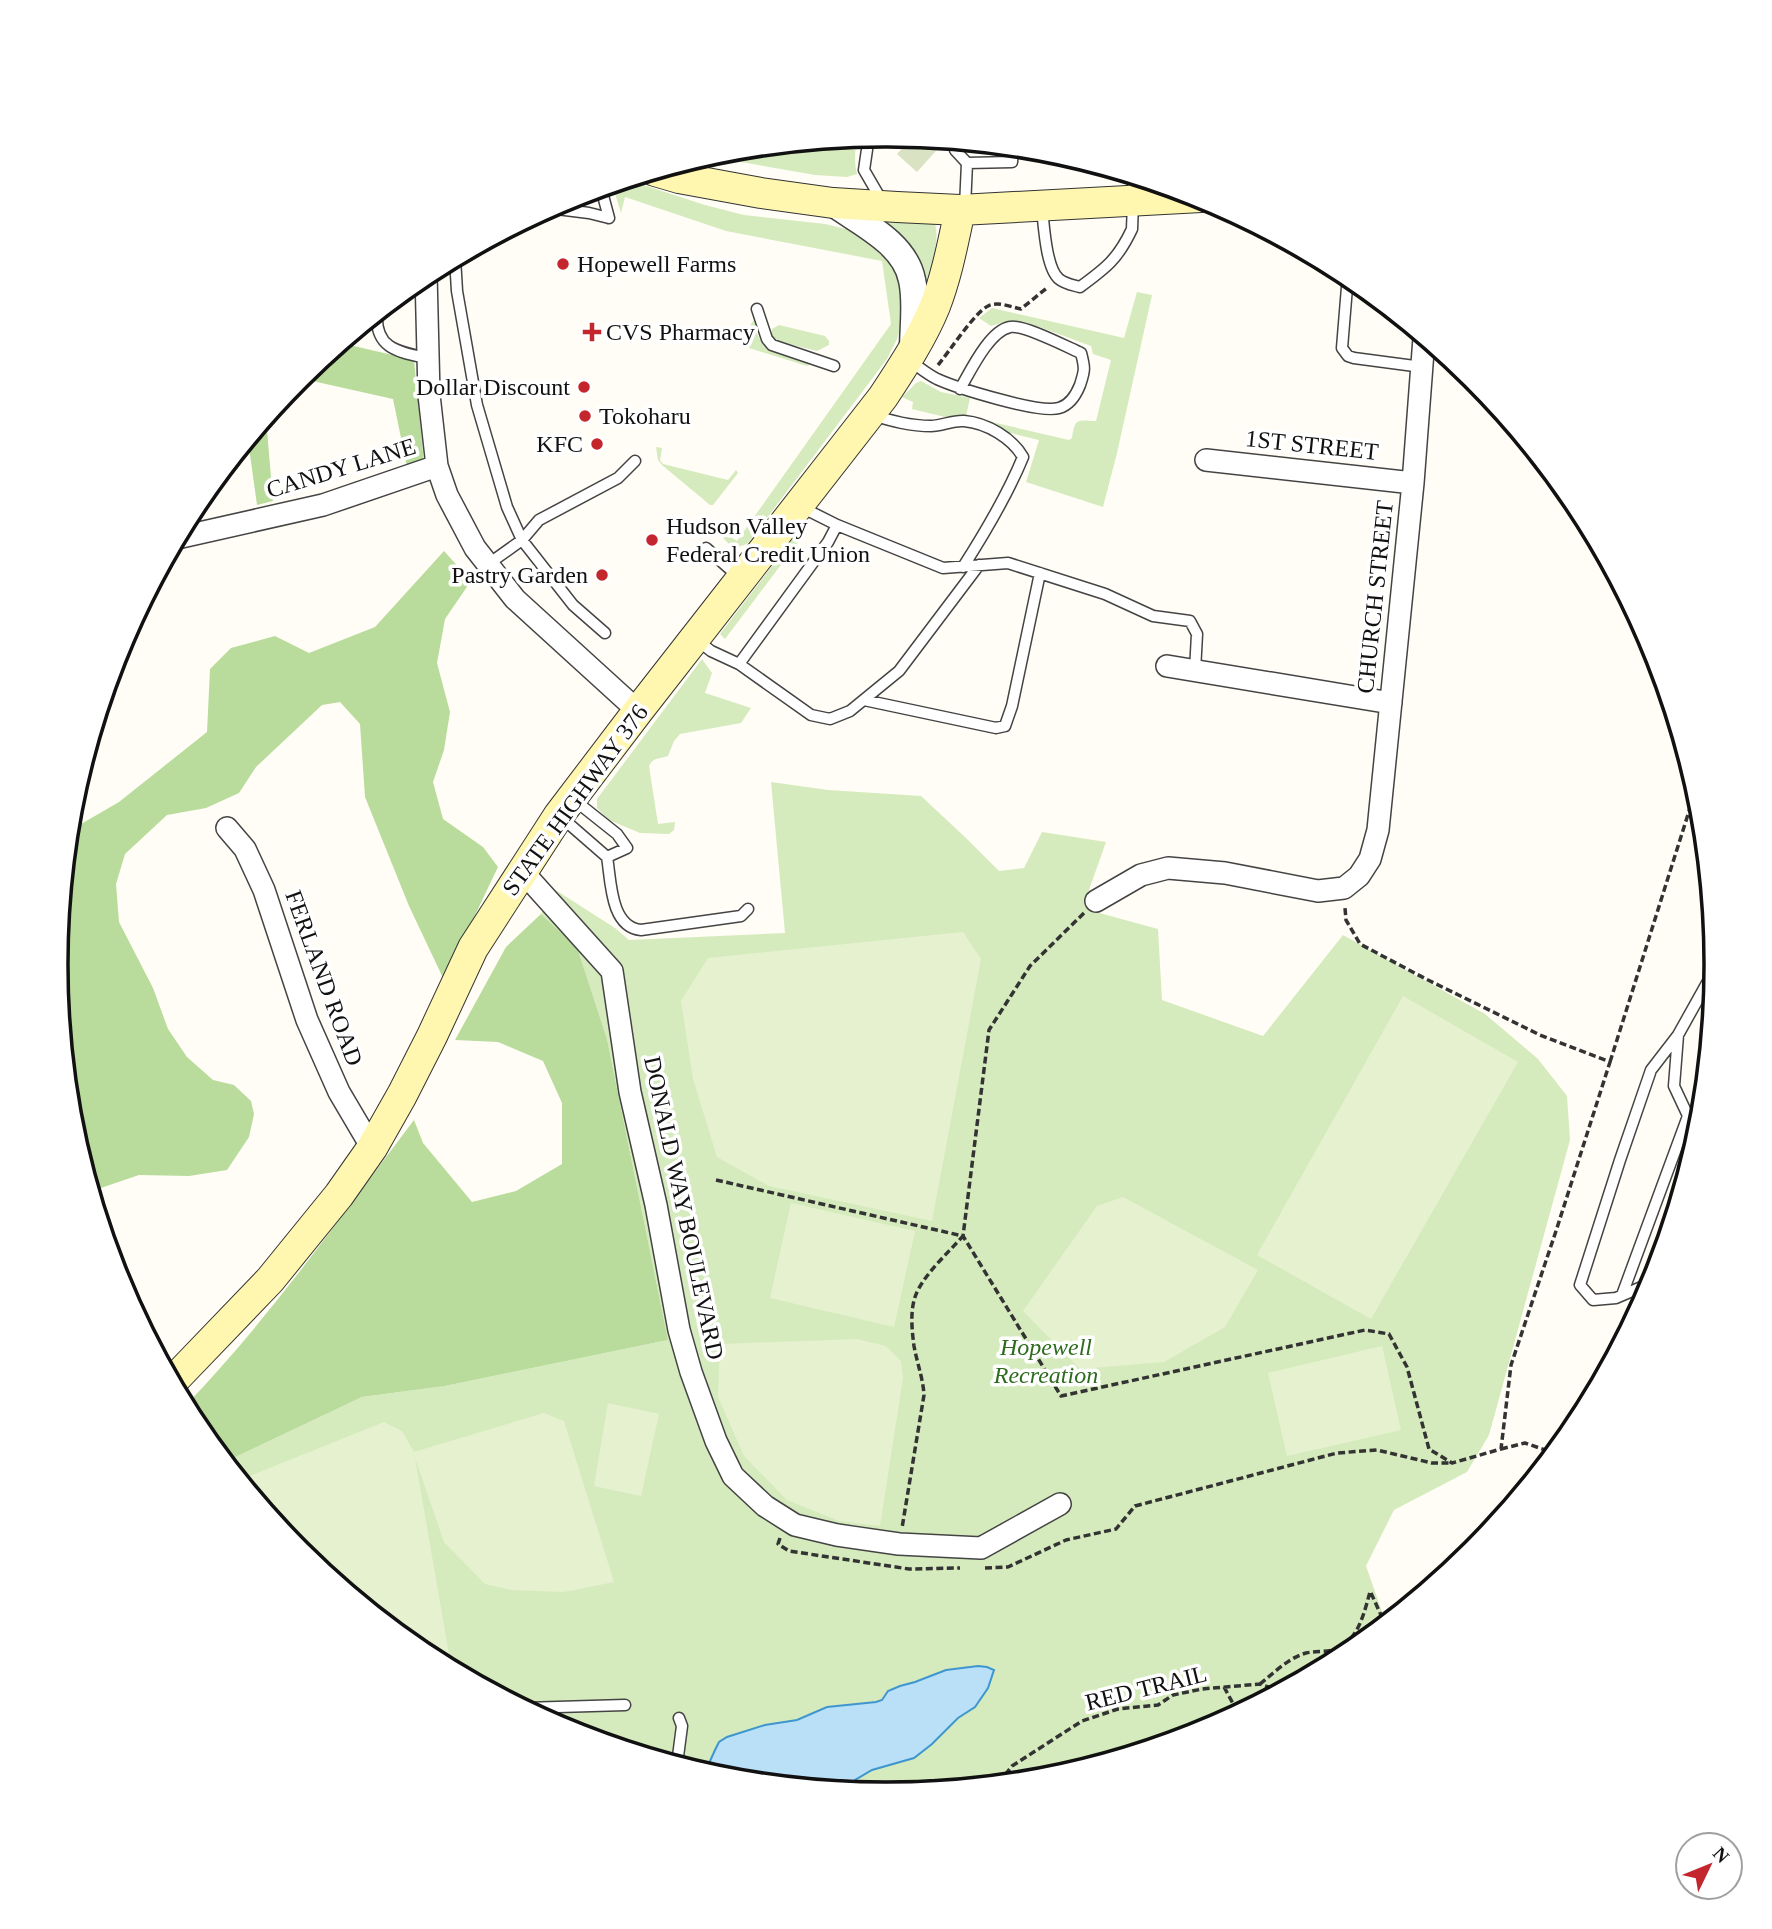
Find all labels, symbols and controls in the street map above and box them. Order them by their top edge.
place label: Hopewell Farms [577,251,736,277]
marker: Hopewell Farms [555,256,571,272]
place label: CVS Pharmacy [606,319,755,345]
marker: CVS Pharmacy [584,324,600,340]
place label: Dollar Discount [416,374,570,400]
marker: Dollar Discount [576,379,592,395]
place label: Tokoharu [599,403,691,429]
marker: Tokoharu [577,408,593,424]
street label: 1ST STREET [1244,425,1380,465]
place label: KFC [536,431,583,457]
street label: CANDY LANE [263,433,419,503]
marker: KFC [589,436,605,452]
street label: CHURCH STREET [1352,499,1398,695]
place label: Hudson Valley Federal Credit Union [666,513,870,567]
marker: Hudson Valley Federal Credit Union [644,532,660,548]
place label: Pastry Garden [451,562,588,588]
marker: Pastry Garden [594,567,610,583]
street label: STATE HIGHWAY 376 [497,699,653,901]
street label: FERLAND ROAD [280,887,368,1069]
street label: DONALD WAY BOULEVARD [639,1054,729,1362]
park label: Hopewell Recreation [993,1334,1098,1388]
street label: RED TRAIL [1083,1660,1209,1716]
north arrow [1674,1831,1744,1901]
text: N [1709,1843,1734,1867]

